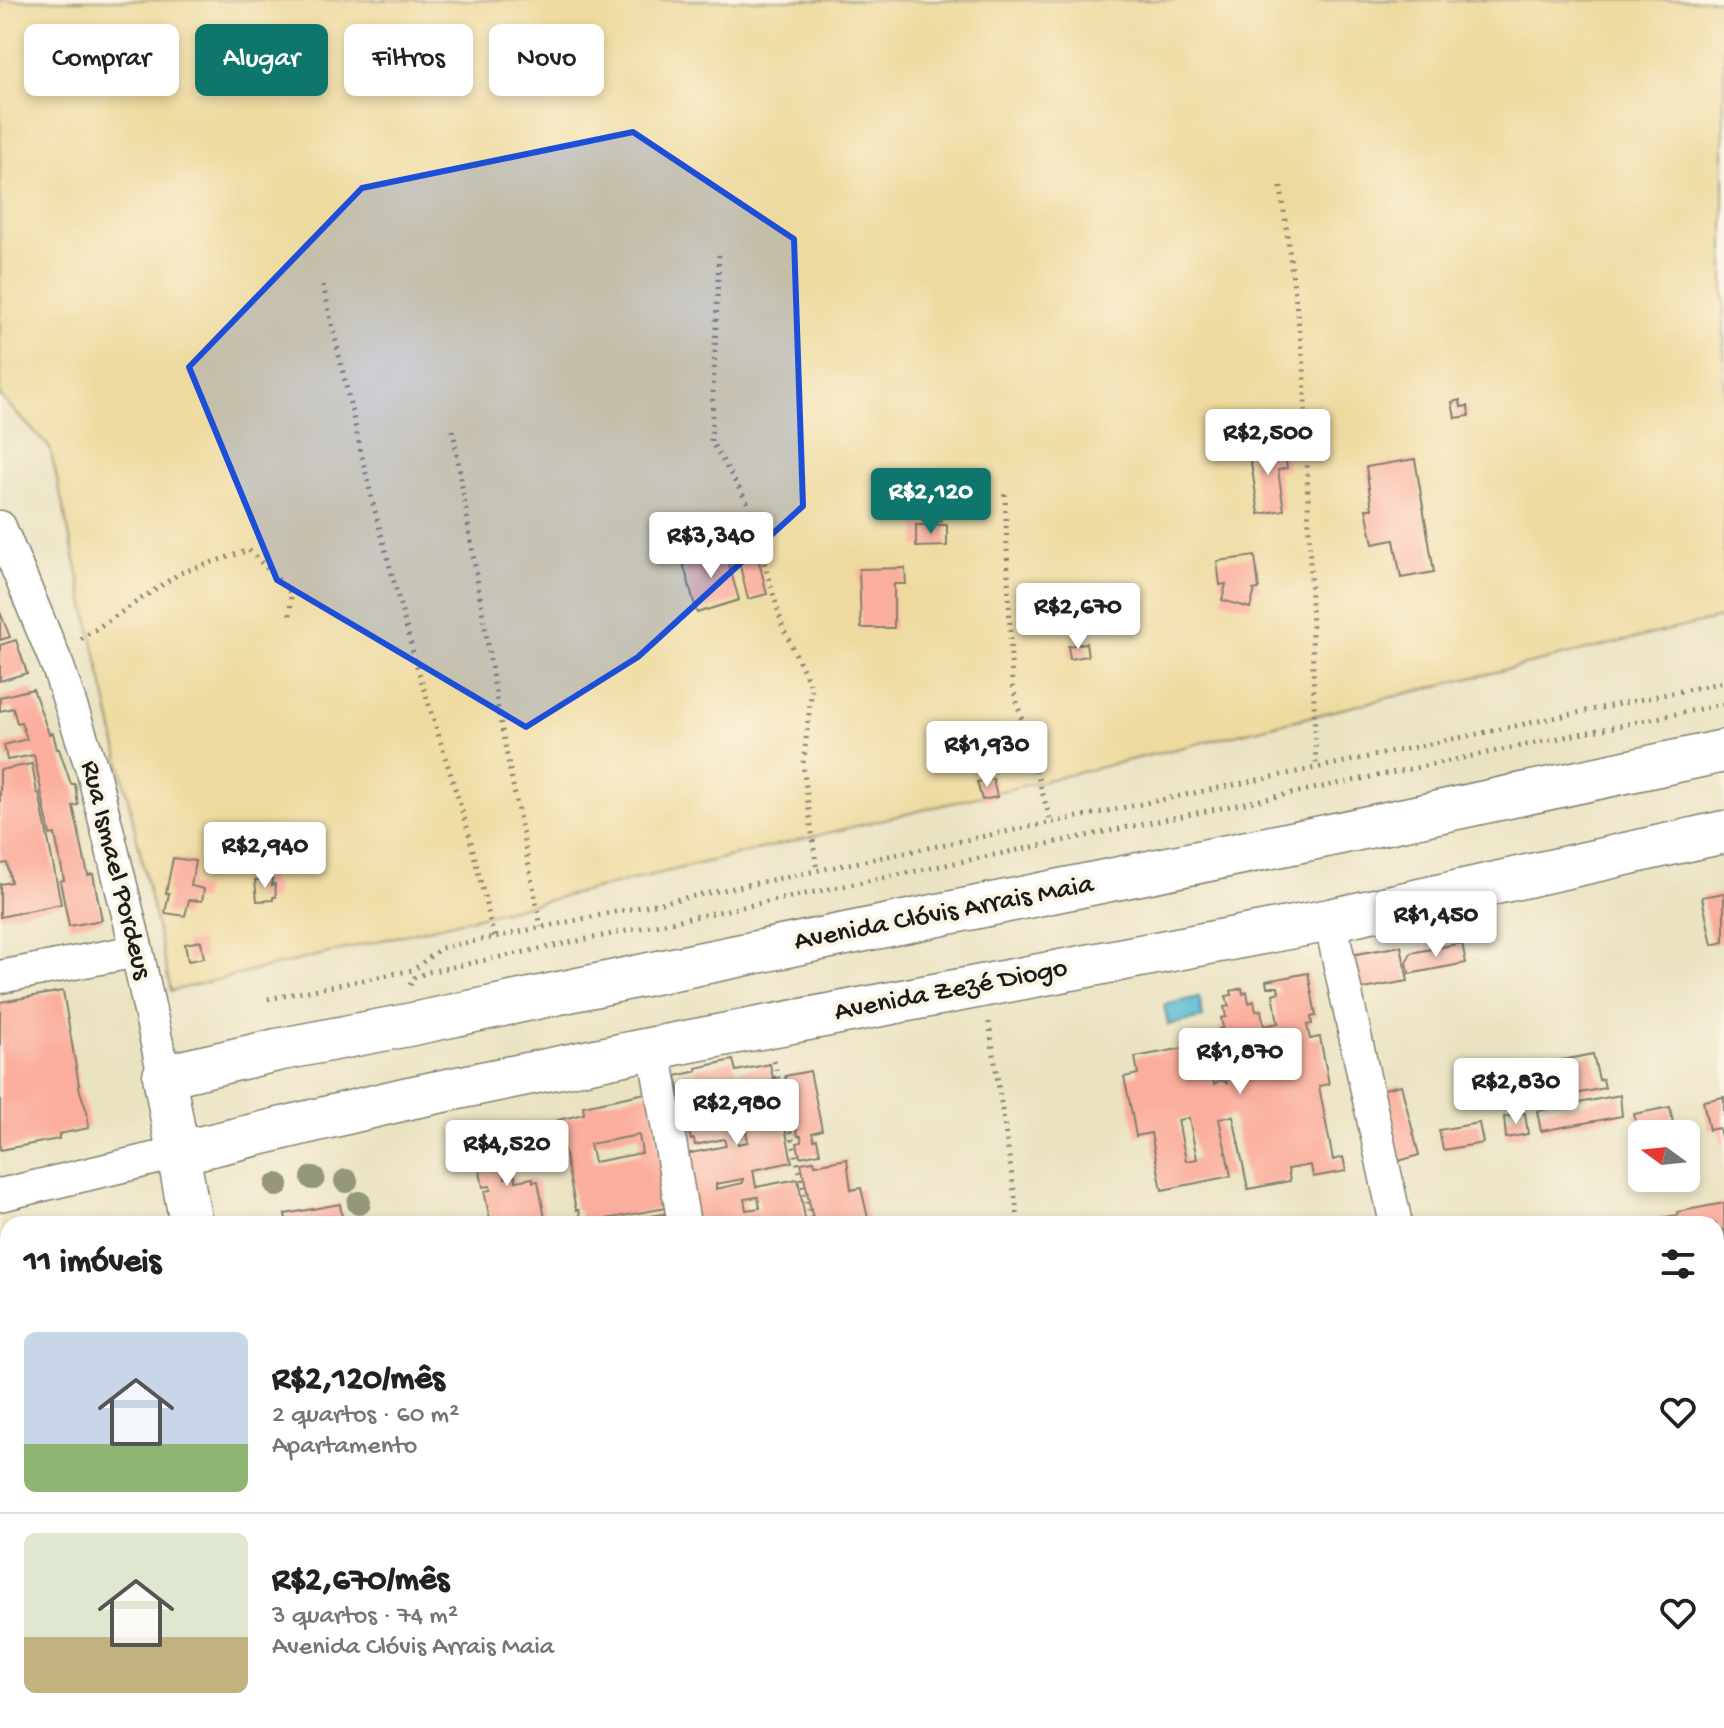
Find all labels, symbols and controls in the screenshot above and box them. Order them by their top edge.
chip: Comprar [24,24,179,96]
chip: Alugar [195,24,328,96]
chip: Filtros [344,24,473,96]
chip: Novo [489,24,604,96]
pin: R$2,500 [1194,409,1342,477]
text: R$2,500 [1223,419,1313,450]
pin: R$2,120 [857,468,1005,536]
text: R$2,120 [889,478,973,509]
pin: R$3,340 [637,512,785,580]
text: R$3,340 [667,522,755,553]
pin: R$2,670 [1004,583,1152,651]
text: R$2,670 [1034,593,1122,624]
pin: R$1,930 [913,721,1061,789]
text: R$1,930 [944,731,1030,762]
street label: Rua Ismael Pordeus [72,757,158,983]
pin: R$2,940 [191,822,339,890]
text: R$2,940 [222,832,308,863]
street label: Avenida Clóvis Arrais Maia [792,869,1098,959]
pin: R$1,450 [1362,891,1510,959]
text: R$1,450 [1394,901,1478,932]
street label: Avenida Zezé Diogo [832,952,1070,1030]
pin: R$1,870 [1166,1028,1314,1096]
text: R$1,870 [1197,1038,1283,1069]
pin: R$2,830 [1442,1058,1590,1126]
text: R$2,830 [1472,1068,1560,1099]
pin: R$2,980 [663,1079,811,1147]
text: R$2,980 [693,1089,781,1120]
pin: R$4,520 [433,1120,581,1188]
north arrow [1628,1120,1700,1192]
map controls [1628,1120,1700,1192]
text: R$4,520 [464,1130,550,1161]
icon: filters [1656,1242,1700,1286]
text: 11 imóveis [24,1244,161,1284]
text: R$2,120/mês [272,1361,445,1401]
icon: home [88,1364,184,1460]
icon: heart [1656,1390,1700,1434]
text: 2 quartos · 60 m² [272,1401,459,1432]
text: Apartamento [272,1432,417,1463]
text: R$2,670/mês [272,1562,449,1602]
icon: home [88,1565,184,1661]
icon: heart [1656,1591,1700,1635]
text: 3 quartos · 74 m² [272,1602,458,1633]
text: Avenida Clóvis Arrais Maia [272,1633,554,1664]

